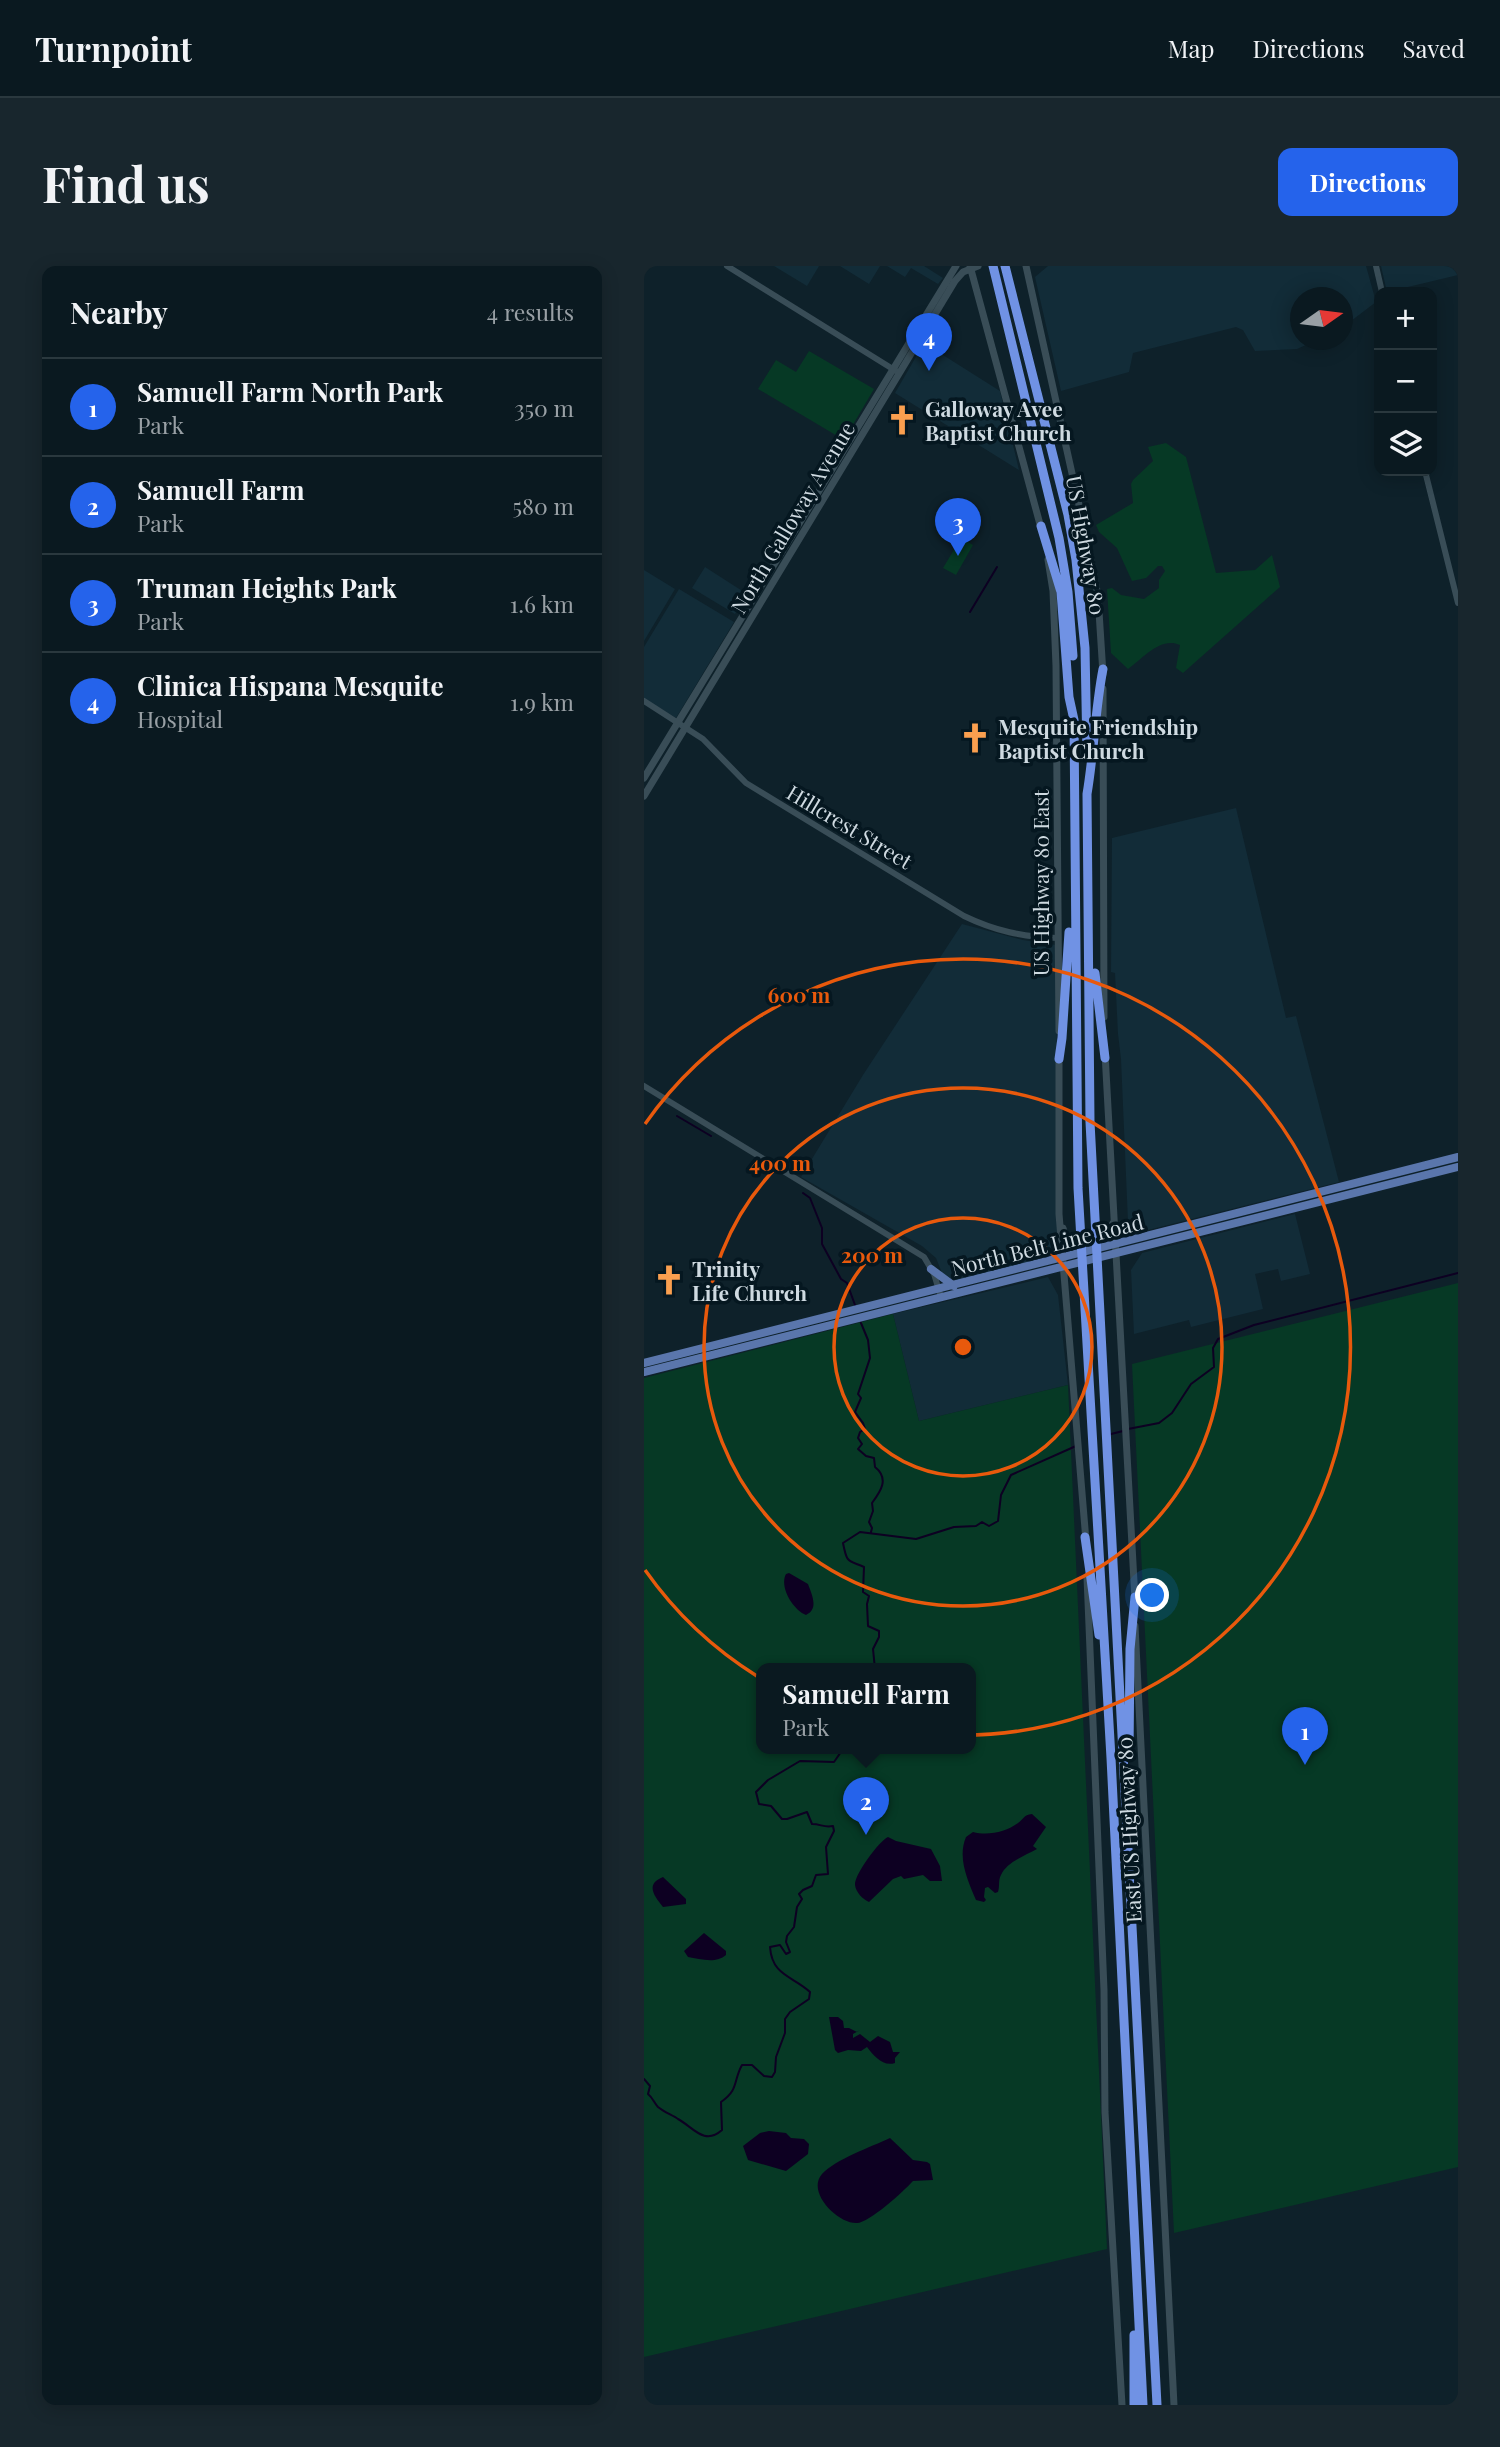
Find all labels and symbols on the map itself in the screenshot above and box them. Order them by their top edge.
north arrow [1290,287,1353,350]
pin: 4 [906,313,952,371]
place label: Galloway Avee Baptist Church [925,394,1072,446]
church icon: Galloway Avee Baptist Church [885,403,919,437]
street label: North Galloway Avenue [724,416,860,618]
street label: US Highway 80 [1061,473,1113,617]
pin: 3 [935,498,981,556]
place label: Mesquite Friendship Baptist Church [998,712,1198,764]
church icon: Mesquite Friendship Baptist Church [958,721,992,755]
street label: Hillcrest Street [782,778,918,875]
street label: US Highway 80 East [1026,789,1054,976]
text: 600 m [768,980,830,1008]
text: 400 m [749,1148,811,1176]
street label: North Belt Line Road [948,1207,1146,1281]
text: 200 m [841,1240,903,1268]
place label: Trinity Life Church [692,1254,807,1306]
church icon: Trinity Life Church [652,1263,686,1297]
centre of rings [951,1335,975,1359]
your location [1135,1578,1169,1612]
pin: 1 [1282,1707,1328,1765]
street label: East US Highway 80 [1109,1736,1147,1924]
pin: 2 [843,1777,889,1835]

